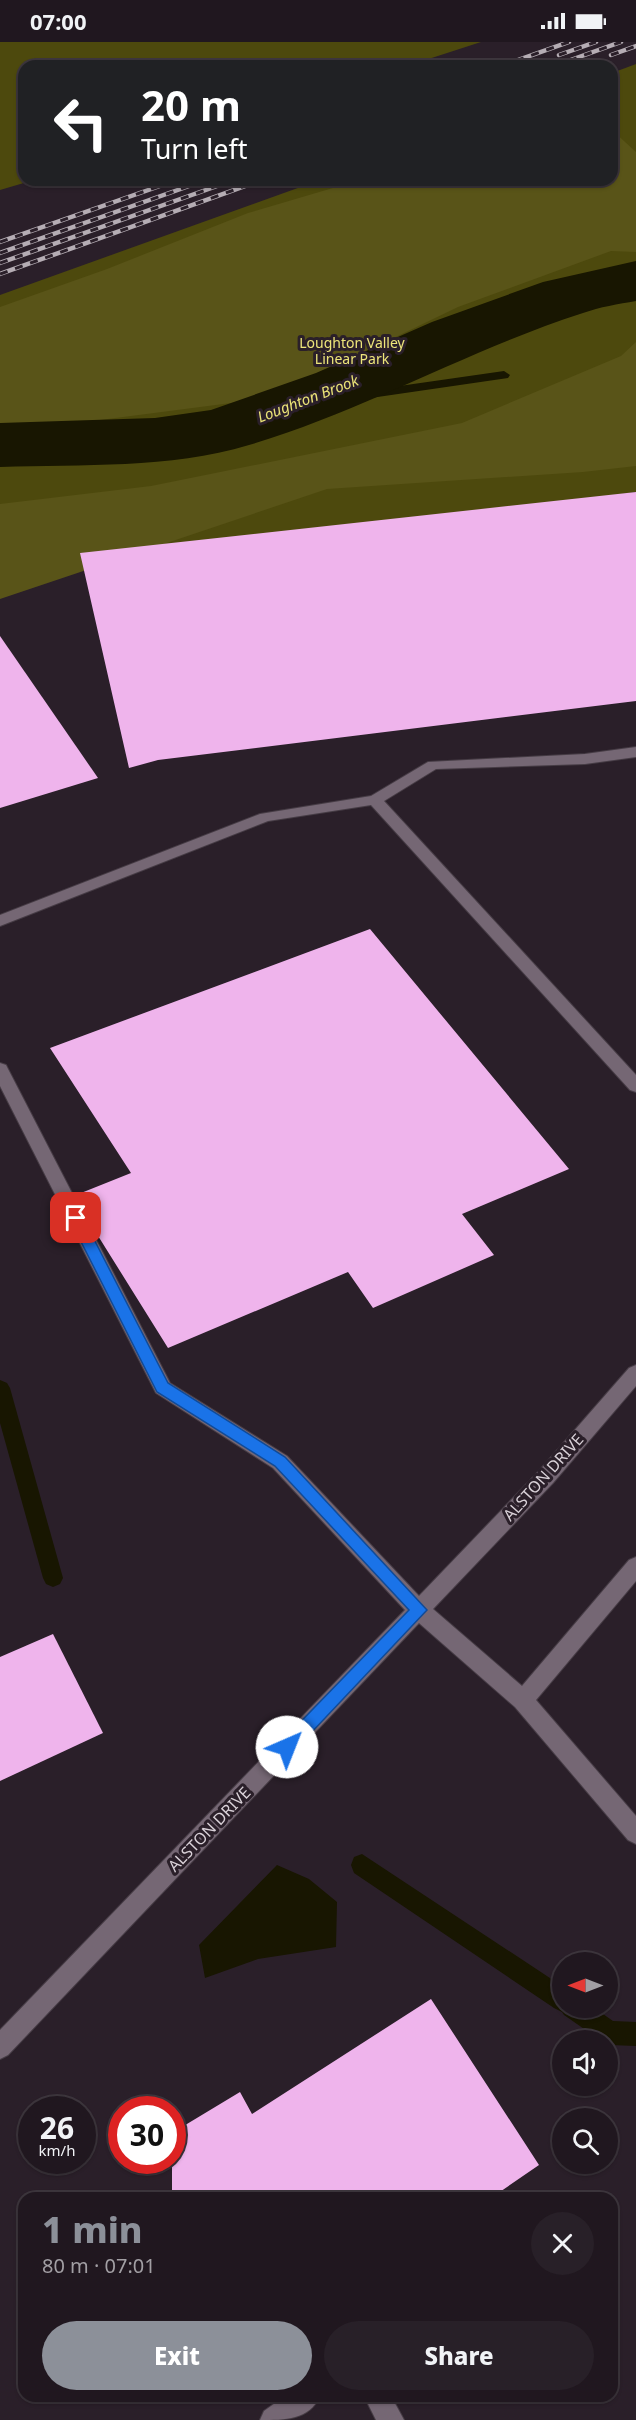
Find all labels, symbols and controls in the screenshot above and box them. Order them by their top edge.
text: 07:00 [30,6,87,36]
text: 20 m [141,76,241,133]
icon: left [42,84,120,162]
text: Turn left [141,130,247,167]
park label: Loughton Valley Linear Park [299,333,406,368]
water label: Loughton Brook [254,369,362,427]
pin [50,1192,101,1243]
icon: arrive [59,1201,92,1234]
street label: ALSTON DRIVE [498,1429,588,1525]
position arrow [255,1715,319,1779]
street label: ALSTON DRIVE [163,1782,255,1876]
north arrow [552,1952,618,2018]
map controls [552,1952,618,2174]
button: sound [552,2030,618,2096]
speed limit sign: 30 [108,2096,186,2174]
text: 26 [40,2107,74,2148]
button: search [552,2108,618,2174]
text: km/h [39,2140,75,2160]
text: 1 min [42,2205,143,2254]
button: close [531,2212,594,2275]
text: 80 m · 07:01 [42,2252,156,2279]
button: Exit [42,2321,312,2390]
button: Share [324,2321,594,2390]

